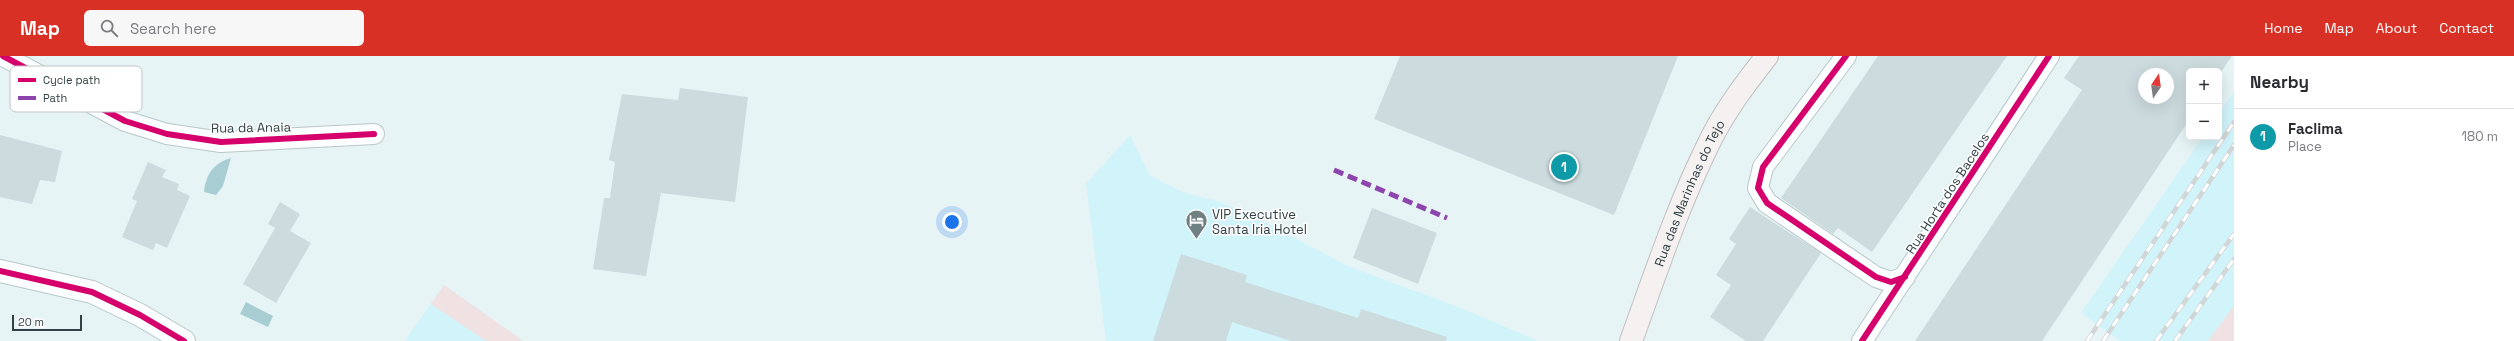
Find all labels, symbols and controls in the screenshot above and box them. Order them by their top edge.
search box [84,10,364,46]
text: Map [20,16,60,41]
icon: search [98,17,120,39]
text: Search here [130,19,216,38]
text: Home [2264,19,2302,37]
text: Map [2324,19,2354,37]
text: About [2376,19,2417,37]
text: Contact [2439,19,2494,37]
legend [10,66,142,112]
north arrow [2138,68,2174,104]
map controls [2186,68,2222,140]
button: + [2186,68,2222,104]
text: Nearby [2250,71,2309,93]
text: Cycle path [43,73,100,87]
text: Path [43,91,67,105]
button: − [2186,104,2222,140]
street label: Rua das Marinhas do Tejo [1651,117,1729,269]
street label: Rua da Anaia [211,118,292,137]
text: Faclima [2288,119,2343,138]
text: 1 [2260,128,2266,145]
text: 180 m [2462,128,2498,145]
street label: Rua Horta dos Bacelos [1902,129,1993,257]
text: Place [2288,138,2322,155]
pin: 1 [1551,152,1577,182]
place label: VIP Executive Santa Iria Hotel [1212,206,1307,238]
hotel icon: VIP Executive Santa Iria Hotel [1184,208,1210,241]
your location [942,212,962,232]
scale bar [12,313,82,332]
text: 20 m [18,315,44,329]

